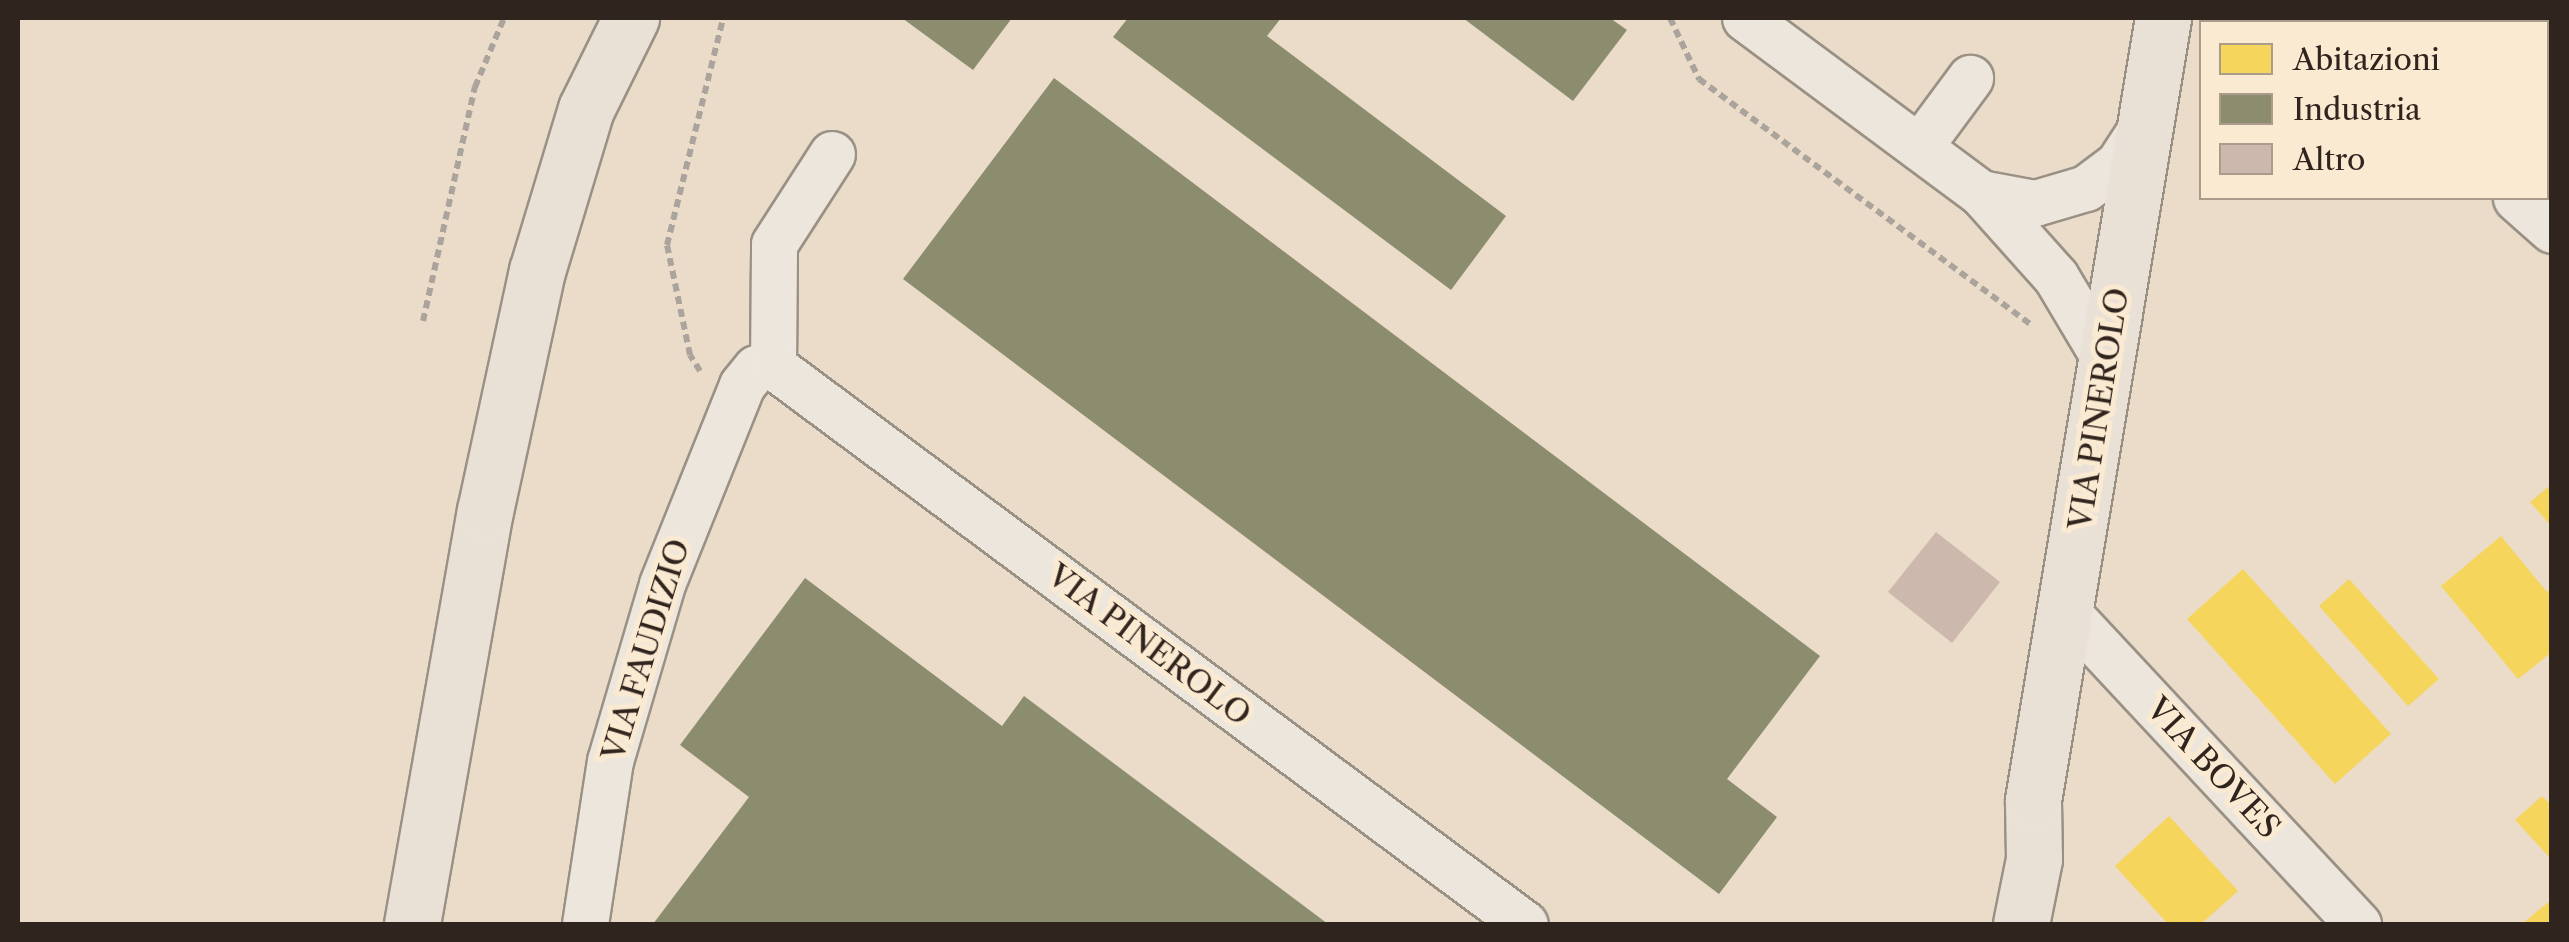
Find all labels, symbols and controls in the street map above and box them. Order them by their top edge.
legend [2199,20,2549,200]
text: Abitazioni [2293,41,2440,78]
text: Industria [2293,91,2421,128]
text: Altro [2293,141,2365,178]
street label: VIA PINEROLO [2061,285,2137,533]
street label: VIA FAUDIZIO [594,534,698,766]
street label: VIA PINEROLO [1039,556,1259,734]
street label: VIA BOVES [2138,689,2288,847]

